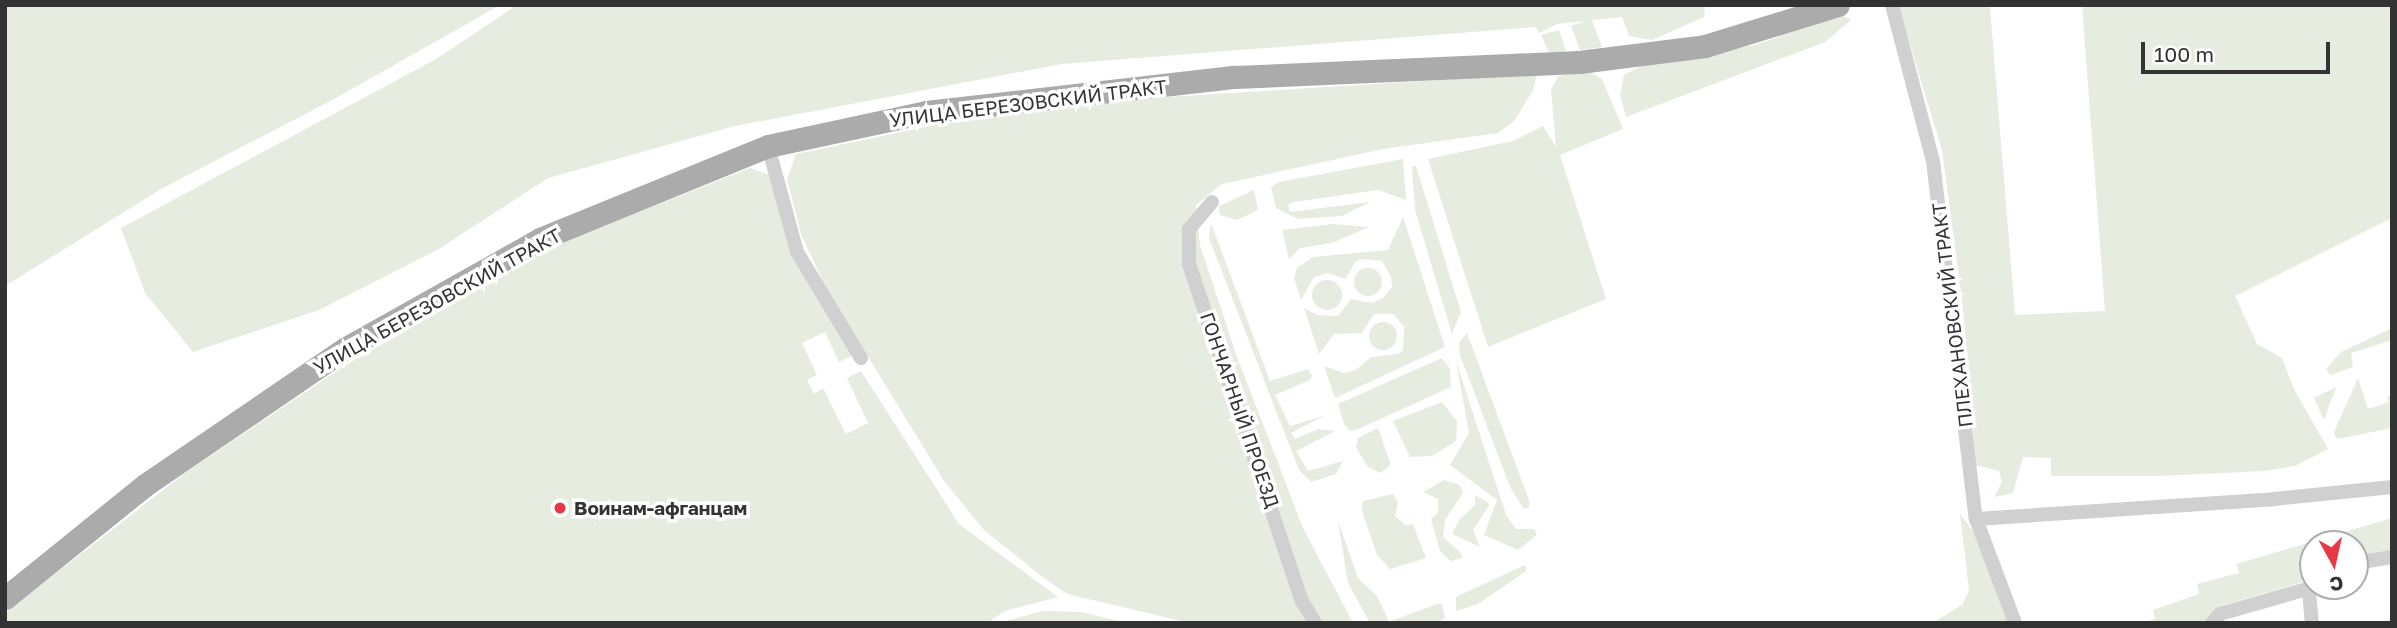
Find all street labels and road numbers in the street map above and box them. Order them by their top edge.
street label: УЛИЦА БЕРЕЗОВСКИЙ ТРАКТ [888,75,1168,131]
street label: ПЛЕХАНОВСКИЙ ТРАКТ [1927,201,1977,429]
street label: УЛИЦА БЕРЕЗОВСКИЙ ТРАКТ [309,223,565,379]
street label: ГОНЧАРНЫЙ ПРОЕЗД [1196,309,1284,511]

